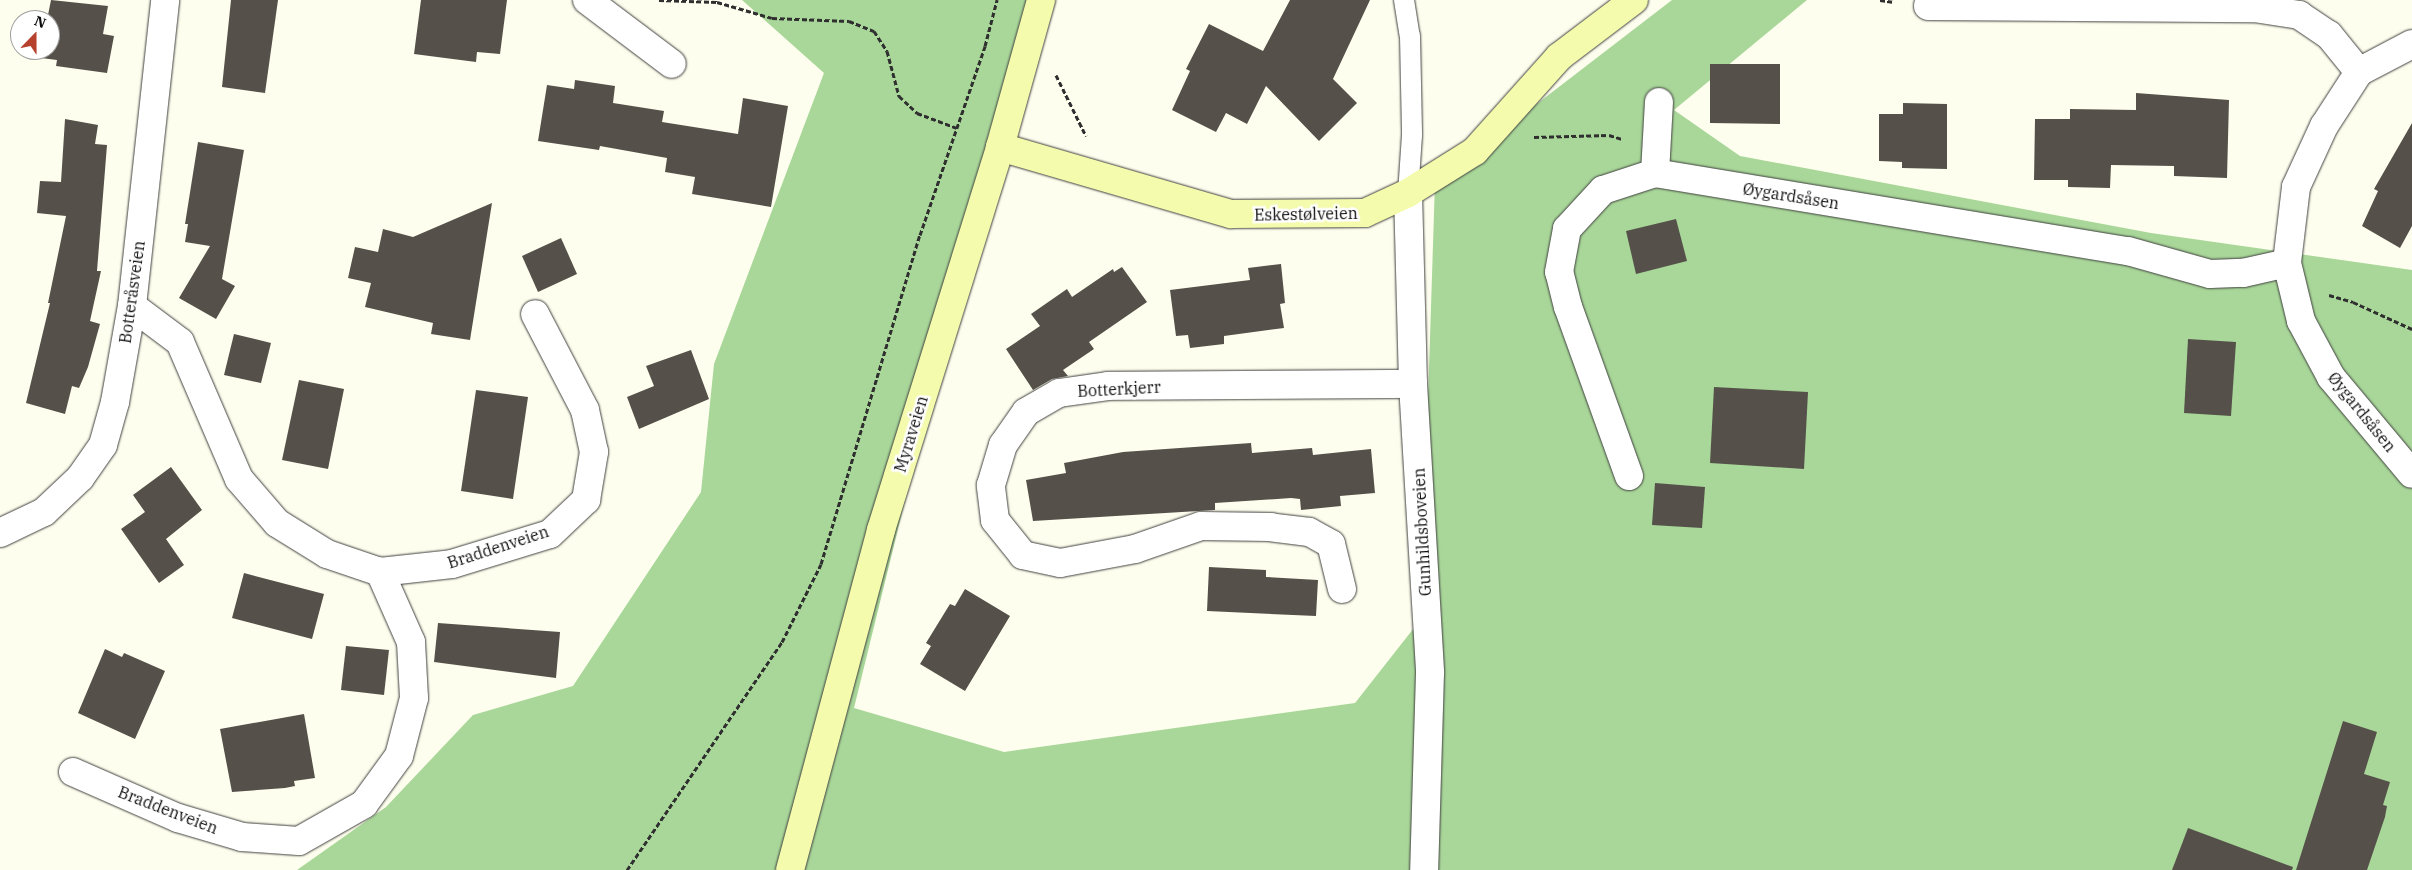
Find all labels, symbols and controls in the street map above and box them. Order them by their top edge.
north arrow [10,10,60,60]
text: N [32,12,49,32]
street label: Øygardsåsen [1741,179,1841,213]
street label: Eskestølveien [1254,203,1358,225]
street label: Botteråsveien [115,239,149,345]
street label: Øygardsåsen [2324,368,2400,456]
street label: Botterkjerr [1077,377,1161,401]
street label: Myraveien [890,393,932,475]
street label: Gunhildsboveien [1409,467,1435,597]
street label: Braddenveien [445,522,551,572]
street label: Braddenveien [115,782,221,838]

